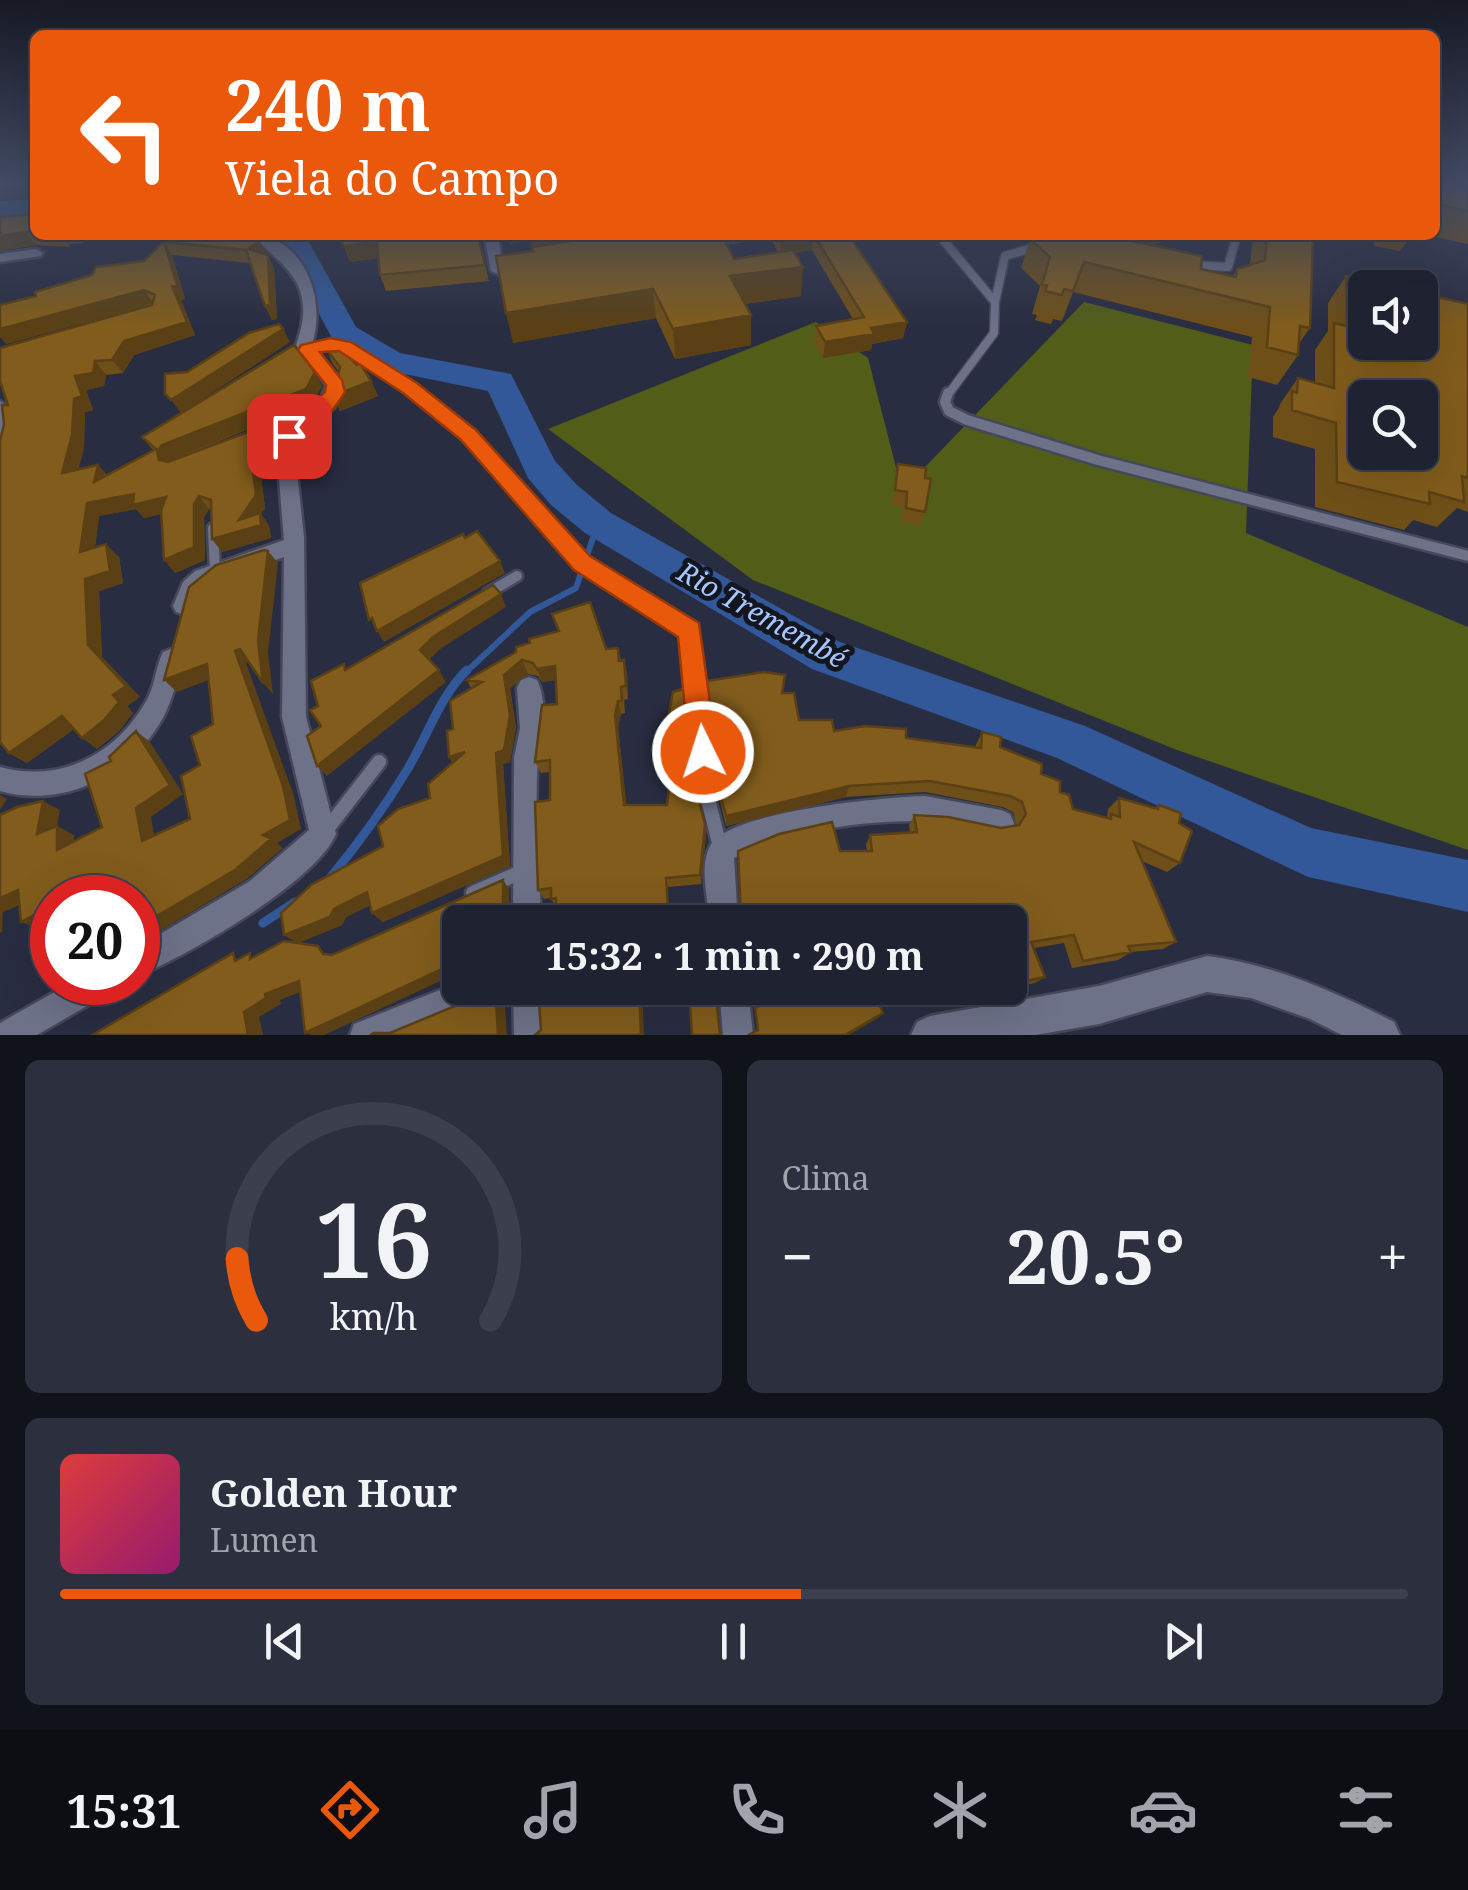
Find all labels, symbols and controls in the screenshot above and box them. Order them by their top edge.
text: 240 m [225,56,431,152]
icon: left [60,70,190,200]
text: Viela do Campo [225,147,559,208]
map controls [1348,270,1438,470]
button: sound [1348,270,1438,360]
button: search [1348,380,1438,470]
pin [247,394,332,479]
icon: arrive [262,409,317,464]
water label: Rio Tremembé [670,552,855,677]
position arrow [651,700,755,804]
speed limit sign: 20 [30,875,160,1005]
text: 15:32 · 1 min · 290 m [545,929,924,981]
text: Clima [782,1156,870,1199]
text: 16 [314,1167,432,1308]
text: 20.5° [1006,1204,1185,1306]
text: − [782,1218,813,1293]
text: + [1377,1218,1408,1293]
text: km/h [329,1292,417,1340]
text: Golden Hour [210,1466,457,1518]
text: Lumen [210,1518,318,1561]
icon: previous [257,1614,312,1669]
icon: pause [706,1614,761,1669]
icon: next [1156,1614,1211,1669]
icon: directions [315,1775,385,1845]
icon: music [518,1775,588,1845]
icon: phone [722,1775,792,1845]
icon: climate [925,1775,995,1845]
icon: car [1128,1775,1198,1845]
icon: filters [1331,1775,1401,1845]
text: 15:31 [67,1780,182,1841]

